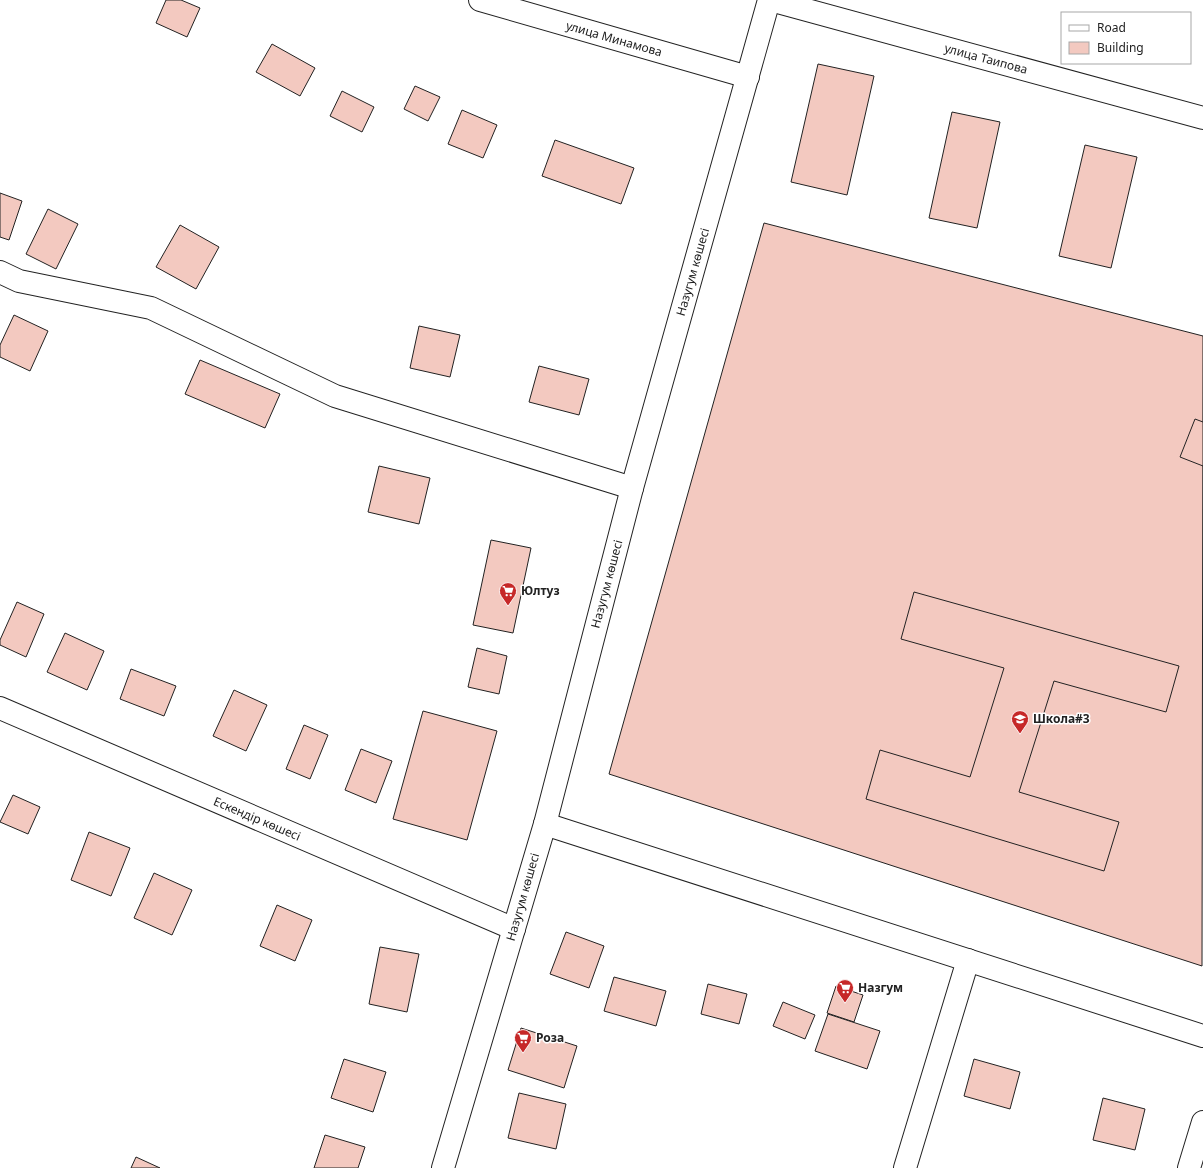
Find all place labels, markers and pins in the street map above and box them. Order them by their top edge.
supermarket icon: Юлтуз [498,581,518,606]
place label: Юлтуз [521,582,560,599]
school or university icon: Школа#3 [1010,709,1030,734]
place label: Школа#3 [1033,710,1090,727]
supermarket icon: Назгум [835,978,855,1003]
place label: Назгум [858,979,903,996]
supermarket icon: Роза [513,1028,533,1053]
place label: Роза [536,1029,564,1046]

